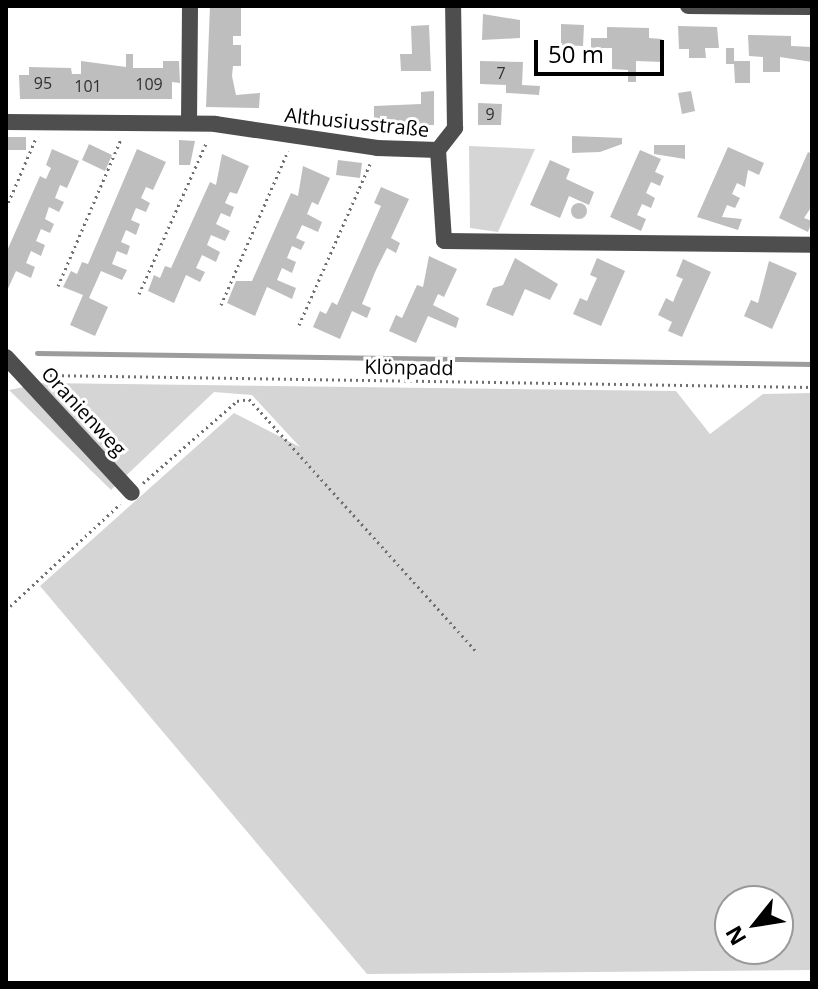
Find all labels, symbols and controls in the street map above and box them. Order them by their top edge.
scale bar [538,24,668,74]
text: 50 m [548,37,604,70]
house number: 7 [496,63,506,83]
house number: 95 [34,73,52,93]
house number: 109 [135,74,163,94]
house number: 101 [74,76,102,96]
street label: Althusiusstraße [283,102,431,142]
house number: 9 [485,104,495,124]
street label: Klönpadd [364,354,454,380]
street label: Oranienweg [37,361,131,461]
north arrow [714,885,794,965]
text: N [717,921,752,951]

